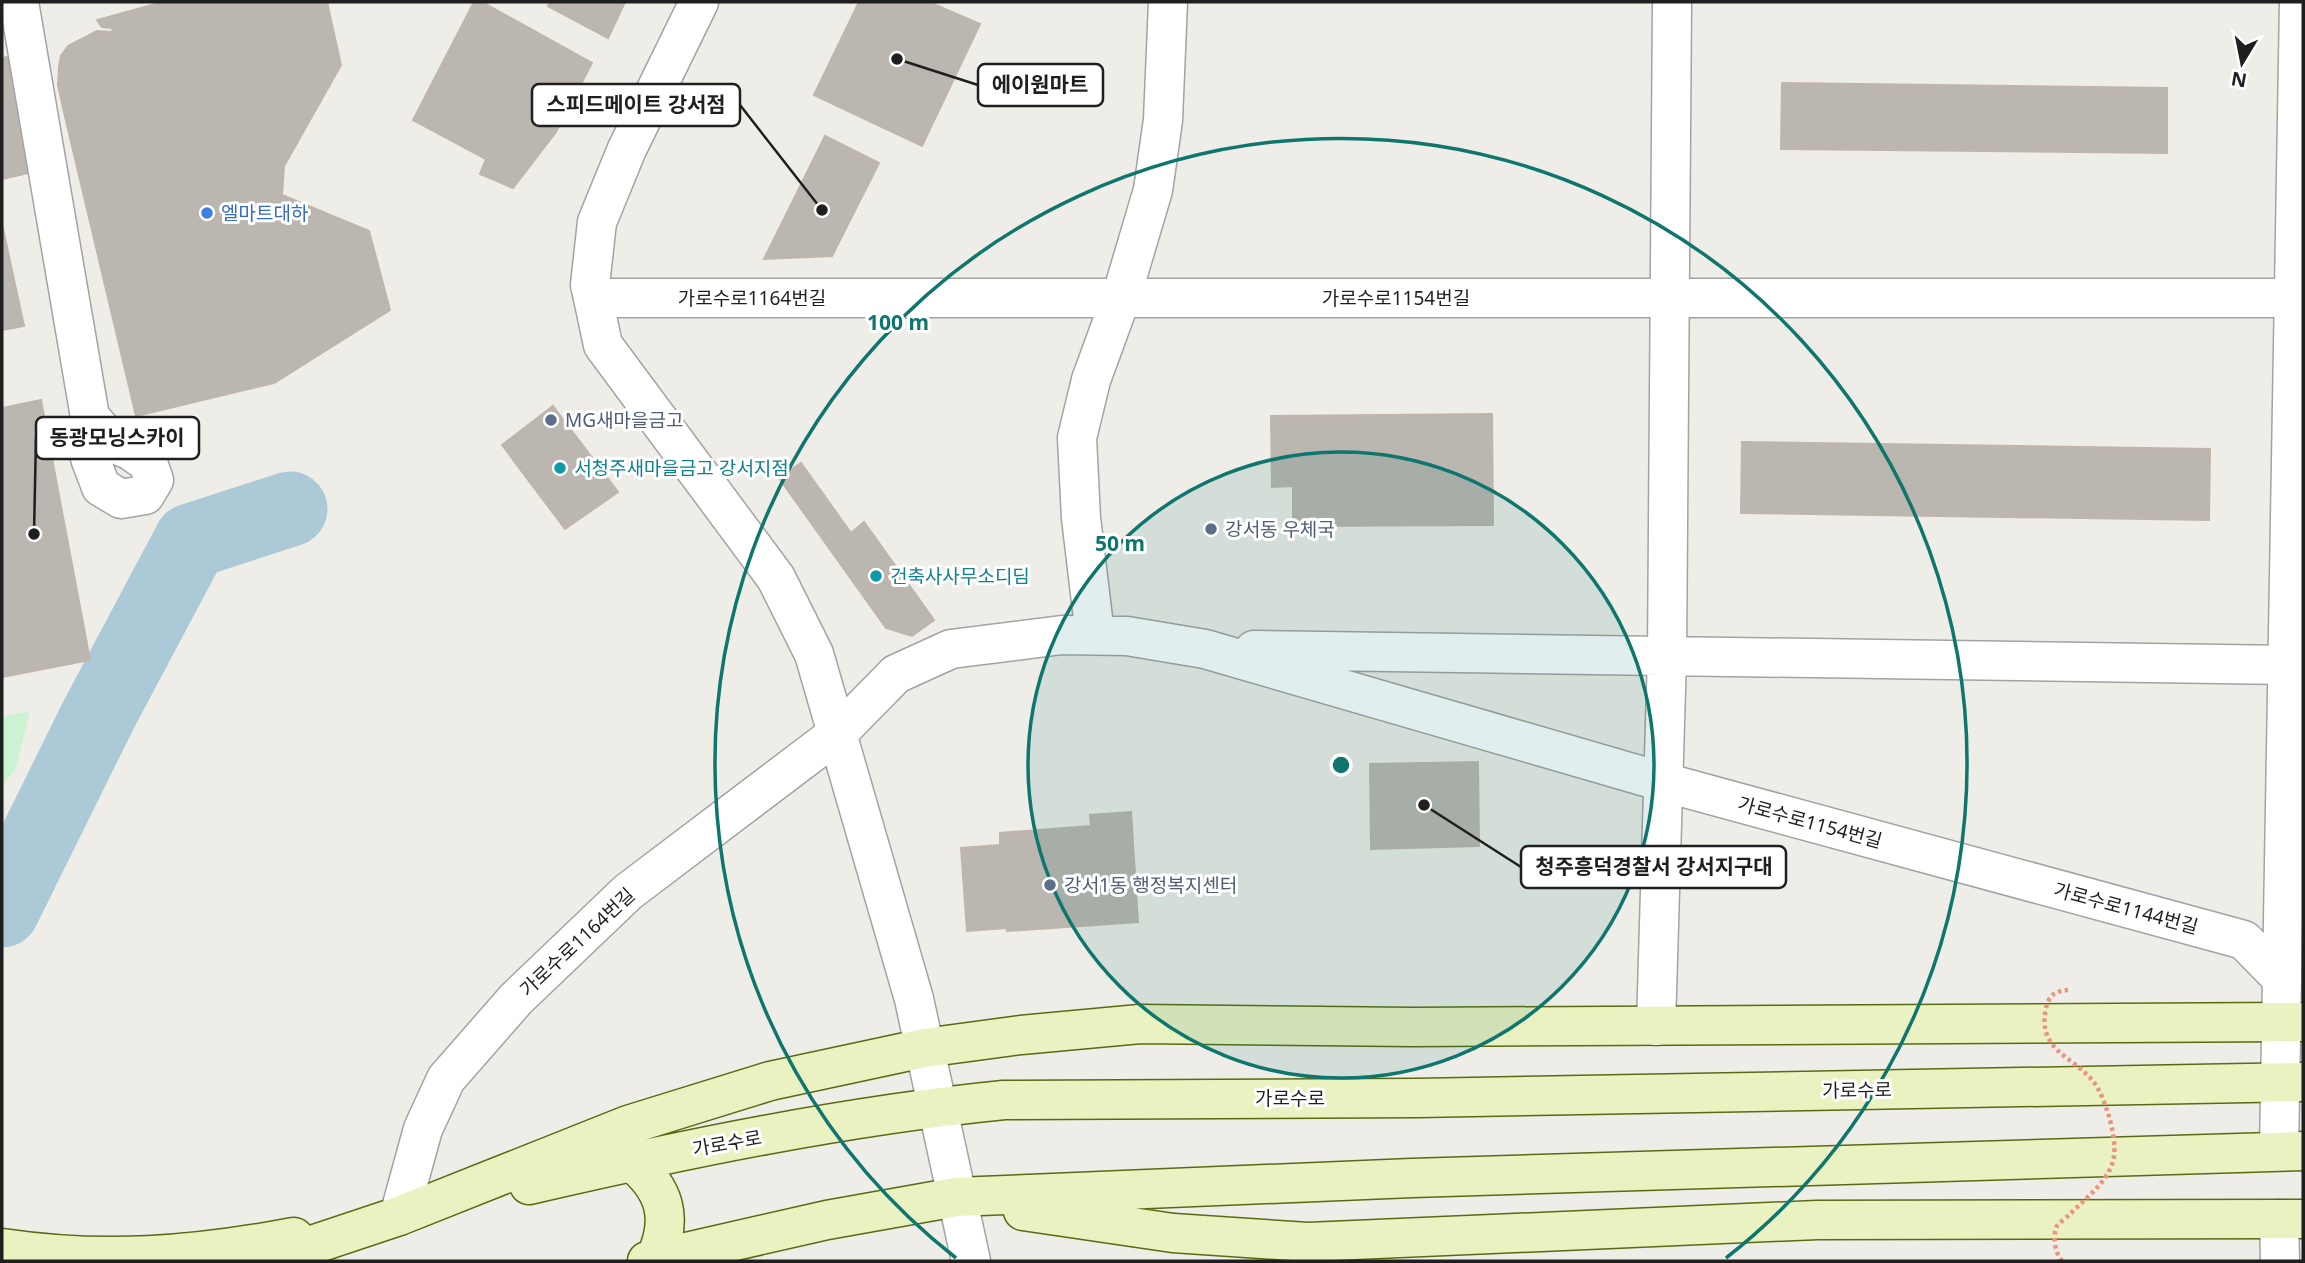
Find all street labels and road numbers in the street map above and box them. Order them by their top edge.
street label: 가로수로1164번길 [678,285,826,311]
street label: 가로수로1154번길 [1322,285,1470,311]
street label: 가로수로1154번길 [1735,790,1885,854]
street label: 가로수로1144번길 [2051,876,2201,940]
street label: 가로수로1164번길 [514,882,640,1002]
street label: 가로수로 [1822,1076,1892,1104]
street label: 가로수로 [1255,1085,1325,1111]
street label: 가로수로 [690,1124,764,1162]

